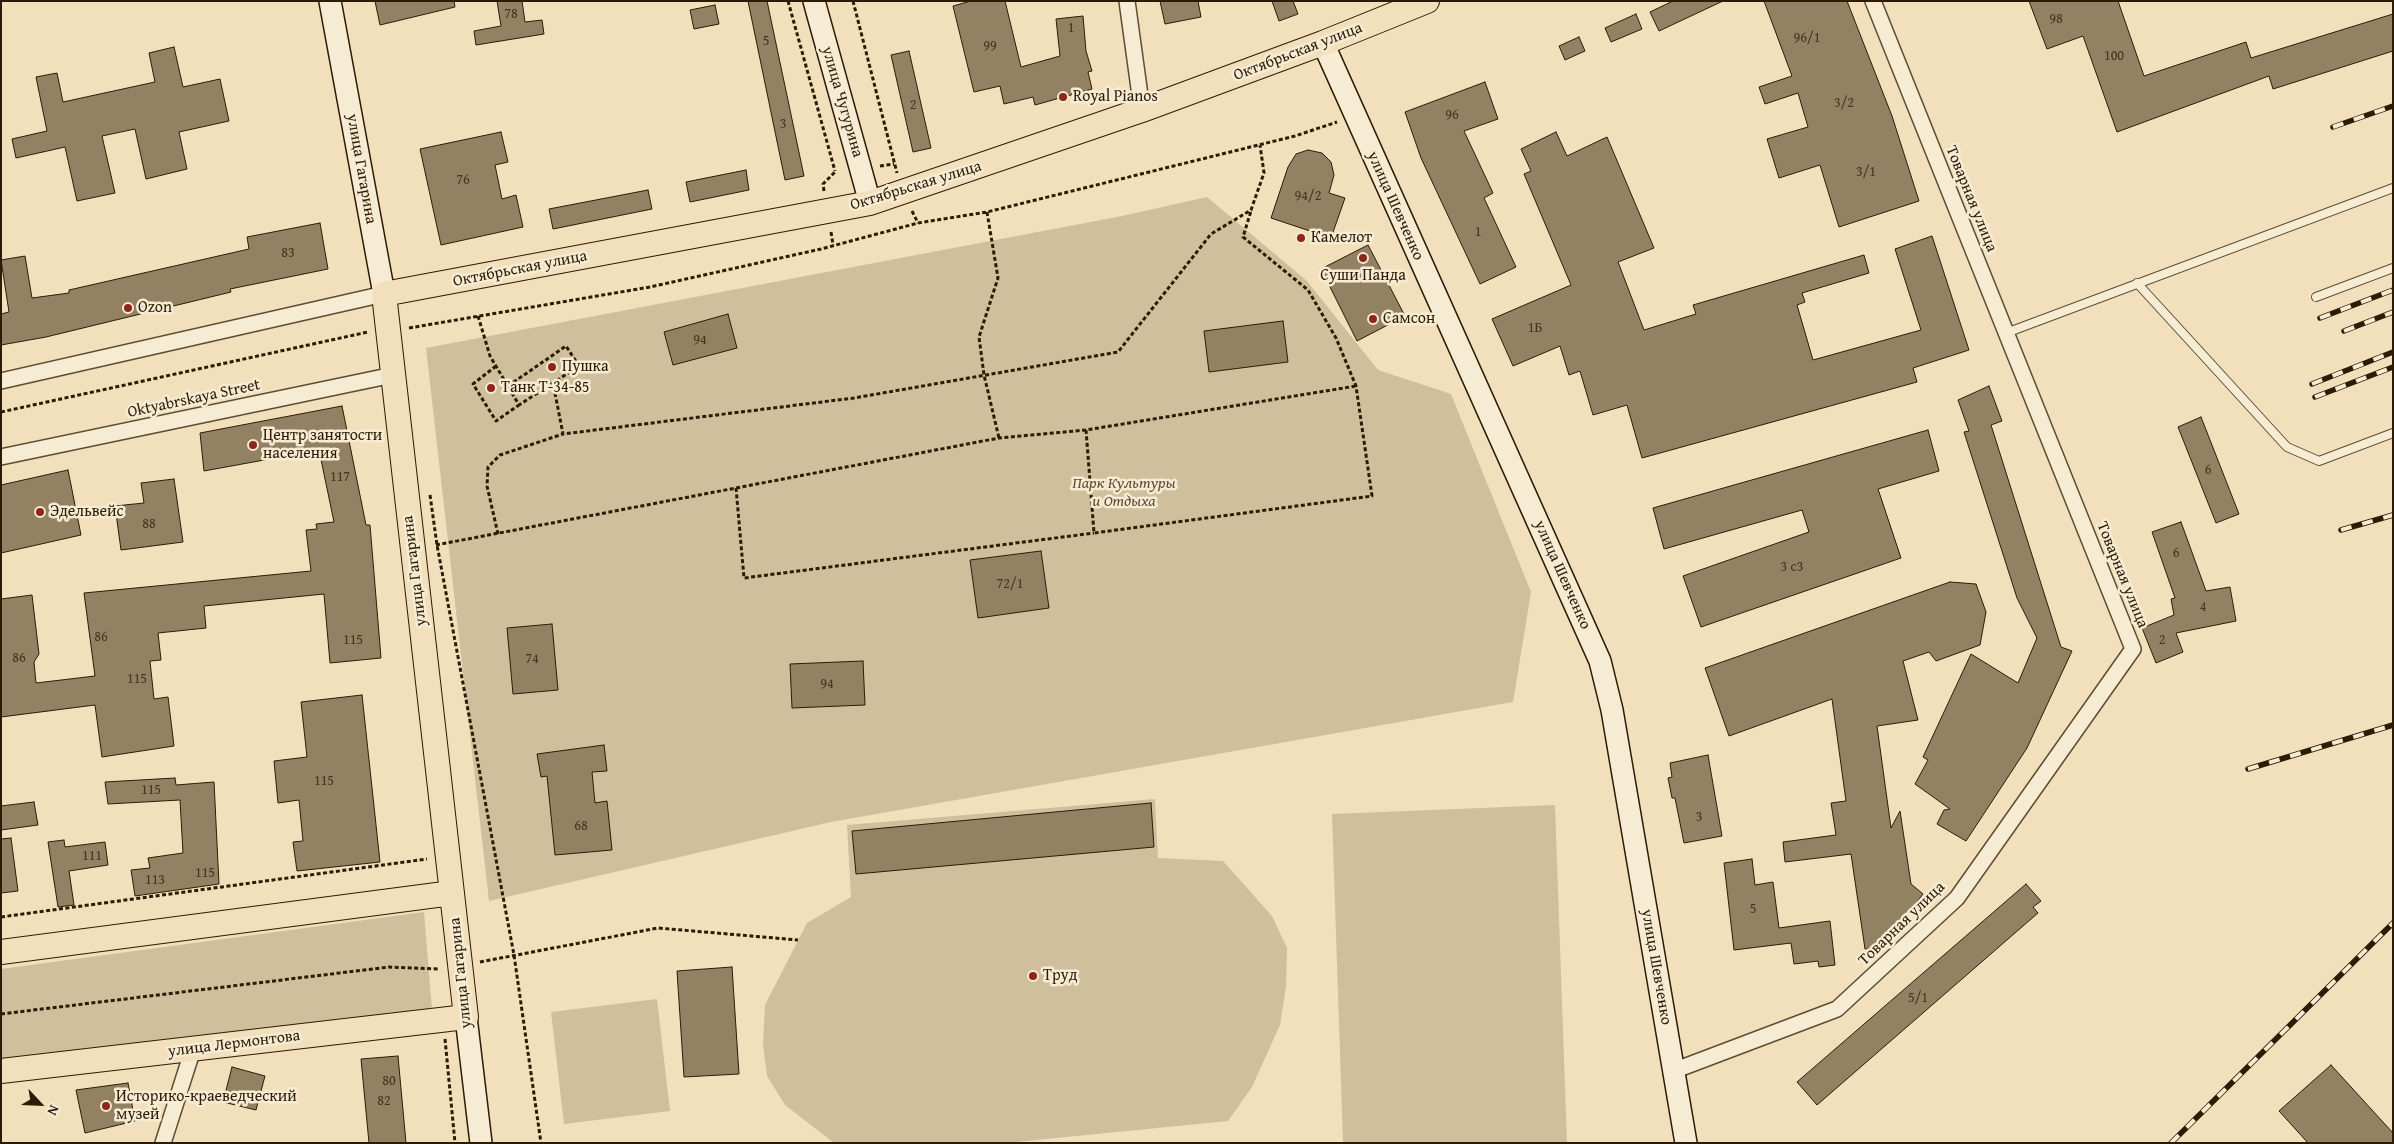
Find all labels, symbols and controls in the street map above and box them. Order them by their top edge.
house number: 78 [504,6,518,22]
house number: 98 [2049,11,2063,27]
street label: Октябрьская улица [1231,19,1365,85]
house number: 1 [1068,20,1074,36]
house number: 96/1 [1794,30,1820,46]
house number: 5 [763,33,769,49]
house number: 99 [983,38,997,54]
street label: улица Чугурина [817,44,867,160]
house number: 100 [2104,48,2124,64]
place label: Royal Pianos [1073,87,1158,107]
marker: Royal Pianos [1057,91,1069,103]
house number: 3/2 [1834,95,1854,111]
house number: 2 [910,97,916,113]
house number: 96 [1445,107,1459,123]
street label: улица Гагарина [342,112,380,226]
house number: 3 [780,116,786,132]
street label: Товарная улица [1941,143,2001,255]
street label: улица Шевченко [1362,149,1428,263]
street label: Октябрьская улица [848,157,984,215]
house number: 3/1 [1856,164,1876,180]
house number: 76 [456,172,470,188]
house number: 94/2 [1295,188,1321,204]
house number: 1 [1475,224,1481,240]
place label: Камелот [1311,228,1372,248]
marker: Камелот [1295,232,1307,244]
house number: 83 [281,245,295,261]
street label: Октябрьская улица [451,247,589,291]
marker: Суши Панда [1357,252,1369,264]
place label: Суши Панда [1320,266,1406,286]
place label: Ozon [138,298,172,318]
marker: Ozon [122,302,134,314]
place label: Самсон [1383,309,1435,329]
marker: Самсон [1367,313,1379,325]
house number: 1Б [1528,320,1542,336]
house number: 94 [693,332,707,348]
place label: Пушка [562,357,609,377]
marker: Пушка [546,361,558,373]
street label: Oktyabrskaya Street [126,376,262,422]
place label: Танк Т-34-85 [501,378,590,398]
marker: Танк Т-34-85 [485,382,497,394]
place label: Центр занятости населения [263,426,382,464]
marker: Центр занятости населения [247,439,259,451]
house number: 6 [2205,462,2211,478]
house number: 117 [330,469,350,485]
park label: Парк Культуры и Отдыха [1072,474,1176,512]
place label: Эдельвейс [50,502,124,522]
marker: Эдельвейс [34,506,46,518]
street label: улица Гагарина [399,514,431,628]
house number: 88 [142,516,156,532]
street label: улица Шевченко [1529,518,1595,632]
street label: Товарная улица [2092,519,2152,631]
house number: 6 [2173,545,2179,561]
house number: 3 с3 [1781,559,1803,575]
house number: 72/1 [997,576,1023,592]
house number: 4 [2200,599,2206,615]
house number: 86 [94,629,108,645]
house number: 115 [343,632,363,648]
house number: 2 [2159,632,2165,648]
house number: 86 [12,650,26,666]
house number: 74 [525,651,539,667]
house number: 115 [127,671,147,687]
house number: 94 [820,676,834,692]
house number: 115 [314,773,334,789]
house number: 115 [141,782,161,798]
house number: 3 [1696,809,1702,825]
house number: 68 [574,818,588,834]
house number: 111 [82,848,102,864]
house number: 115 [195,865,215,881]
house number: 113 [145,872,165,888]
street label: Товарная улица [1855,878,1949,970]
house number: 5 [1750,901,1756,917]
street label: улица Шевченко [1636,908,1676,1026]
street label: улица Гагарина [446,917,476,1029]
place label: Труд [1043,966,1077,986]
marker: Труд [1027,970,1039,982]
house number: 5/1 [1908,990,1928,1006]
street label: улица Лермонтова [167,1026,301,1062]
house number: 80 [382,1073,396,1089]
north arrow [15,1079,65,1129]
place label: Историко-краеведческий музей [116,1087,297,1125]
house number: 82 [377,1093,391,1109]
marker: Историко-краеведческий музей [100,1100,112,1112]
text: N [43,1102,65,1119]

